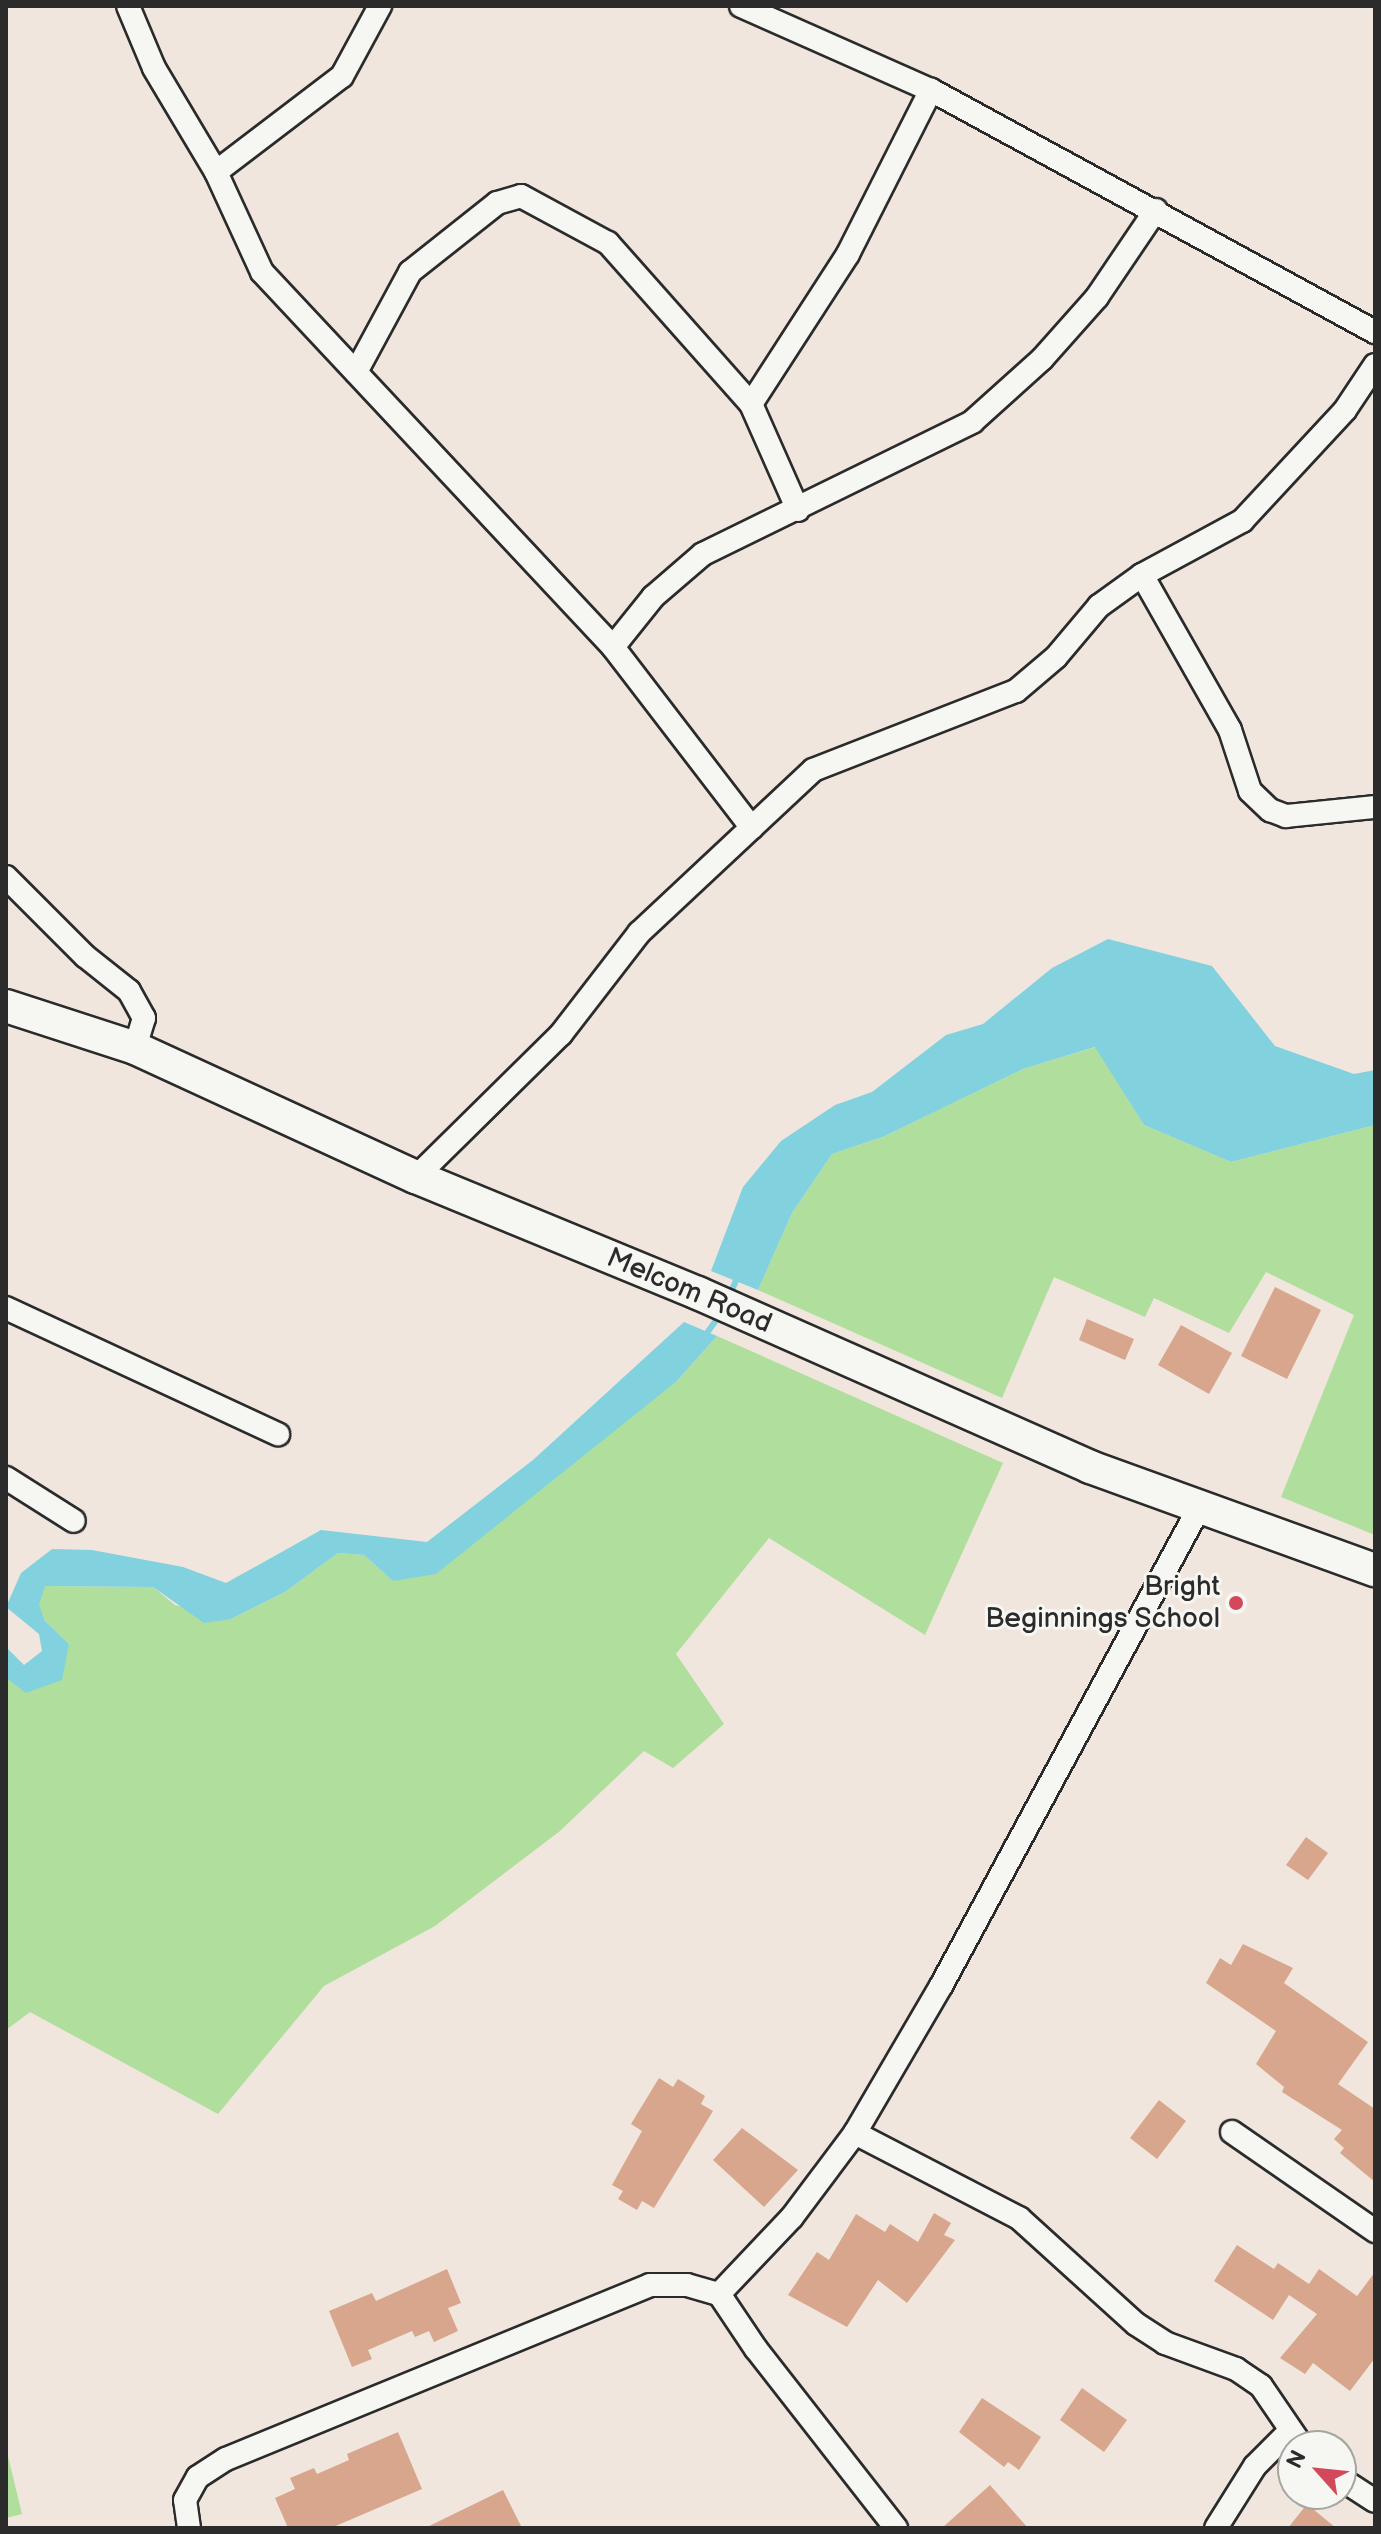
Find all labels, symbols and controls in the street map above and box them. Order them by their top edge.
street label: Melcom Road [601,1241,777,1341]
place label: Bright Beginnings School [985,1570,1220,1636]
marker: Bright Beginnings School [1227,1594,1245,1612]
north arrow [1277,2430,1357,2510]
text: N [1281,2446,1313,2473]

